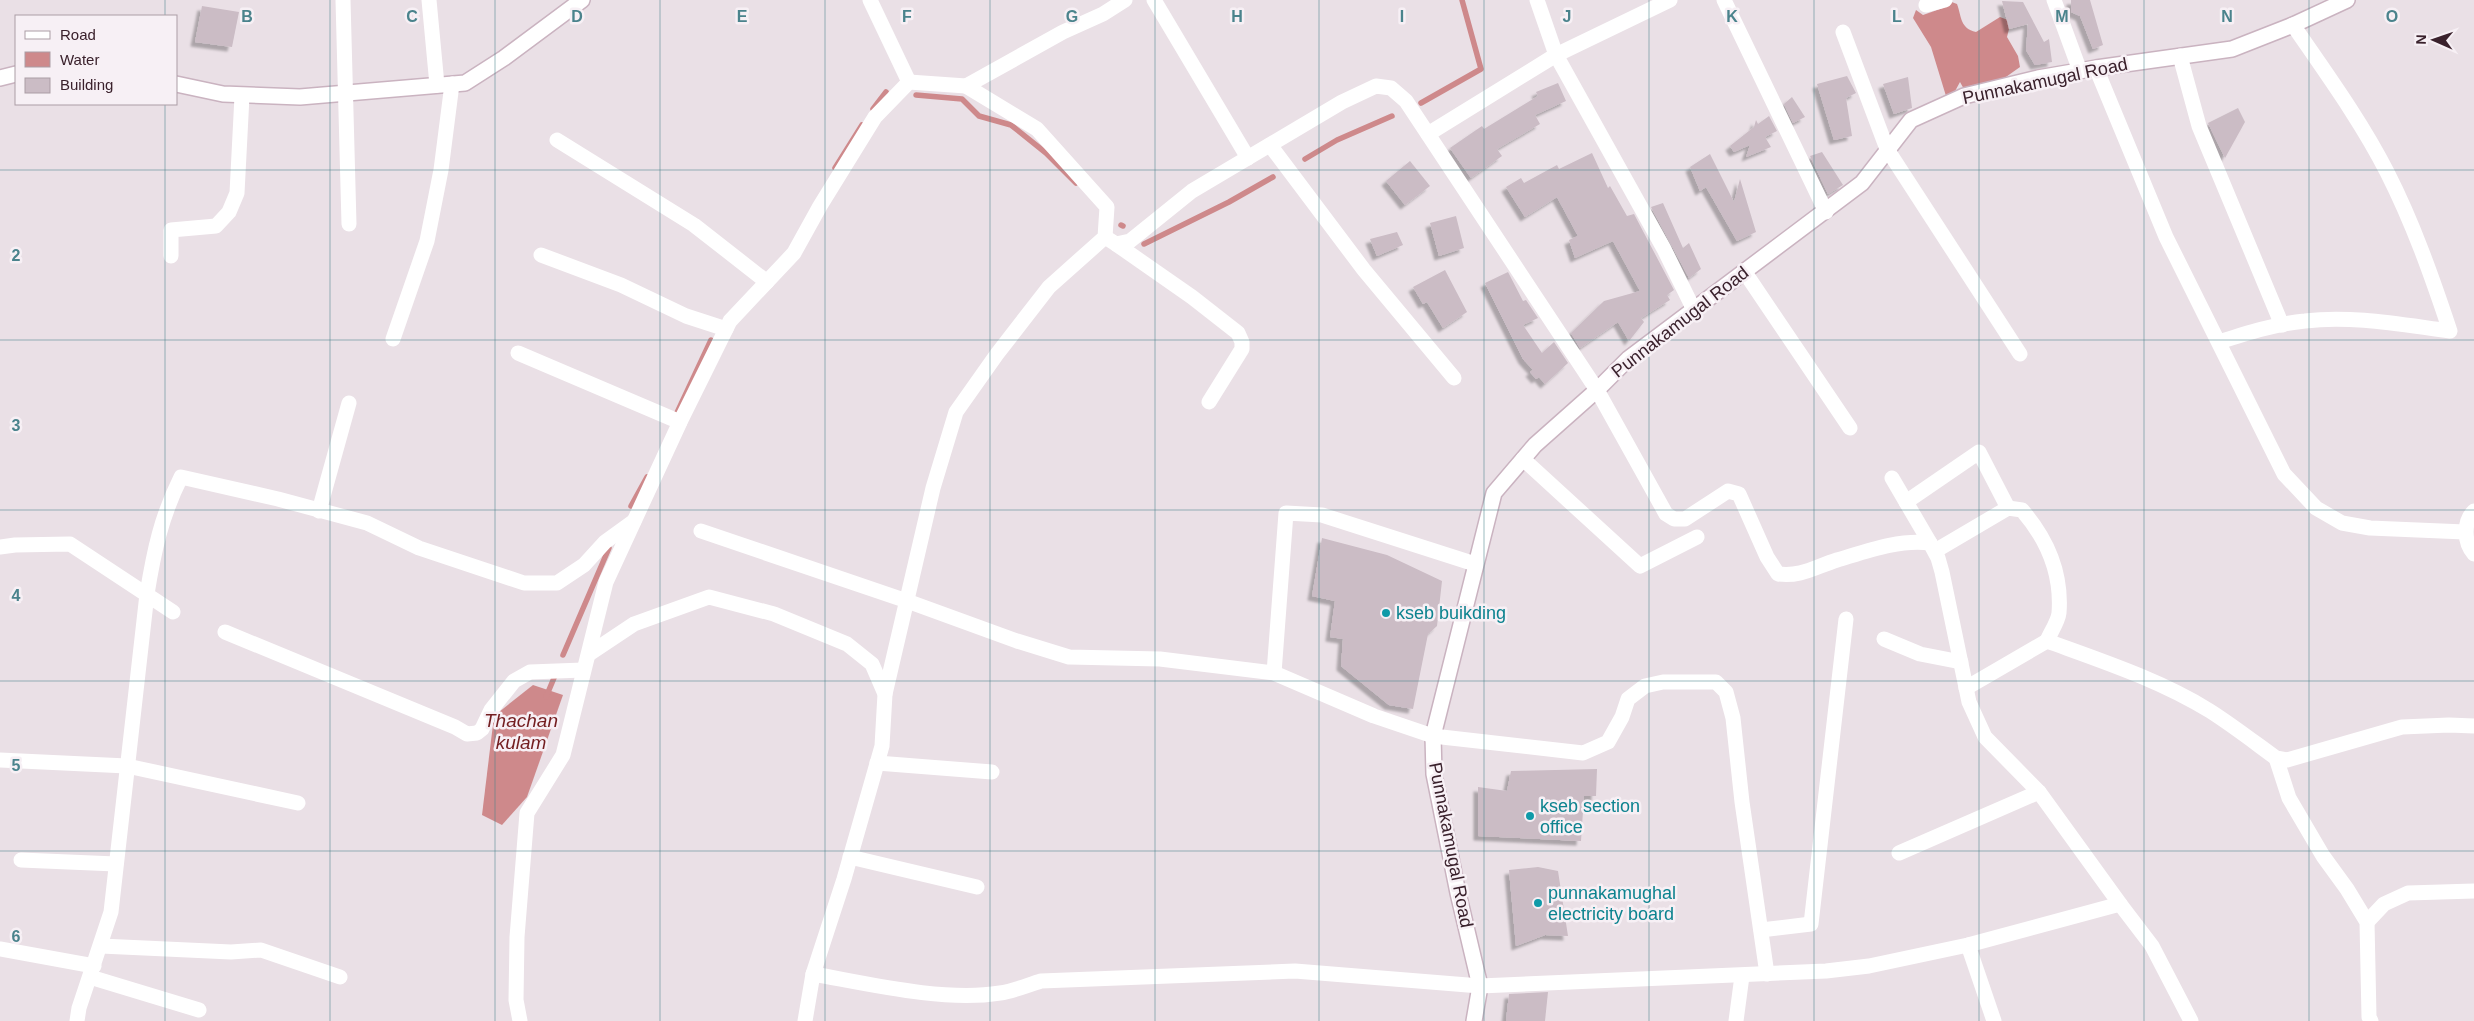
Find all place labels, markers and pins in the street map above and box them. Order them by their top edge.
place label: kseb buikding [1396,603,1506,623]
marker: kseb buikding [1380,607,1392,619]
place label: kseb section office [1540,796,1640,837]
marker: kseb section office [1524,810,1536,822]
place label: punnakamughal electricity board [1548,883,1676,924]
marker: punnakamughal electricity board [1532,897,1544,909]

